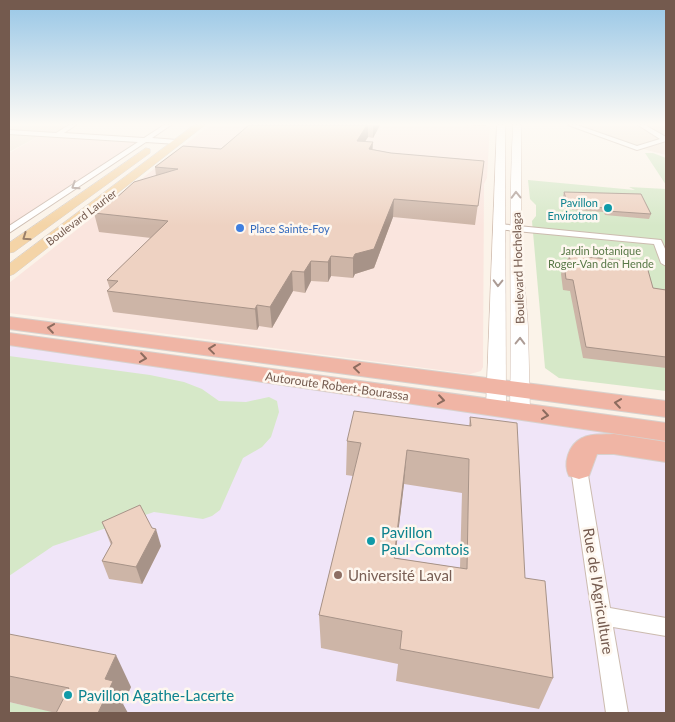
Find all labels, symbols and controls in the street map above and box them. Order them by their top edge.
one-way arrow [71,180,81,189]
street label: Boulevard Laurier [43,186,119,248]
one-way arrow [511,190,521,198]
place label: Pavillon Envirotron [547,196,598,222]
marker: Pavillon Envirotron [602,202,614,214]
street label: Boulevard Hochelaga [509,212,527,324]
marker: Place Sainte-Foy [234,222,246,234]
place label: Place Sainte-Foy [250,222,330,235]
one-way arrow [22,231,31,241]
park label: Jardin botanique Roger-Van den Hende [548,244,654,270]
one-way arrow [492,279,503,287]
one-way arrow [47,324,55,334]
one-way arrow [514,336,525,344]
one-way arrow [208,345,216,355]
one-way arrow [140,352,148,363]
one-way arrow [353,363,361,374]
street label: Autoroute Robert-Bourassa [264,368,410,404]
one-way arrow [437,395,445,405]
one-way arrow [614,398,622,409]
one-way arrow [541,409,550,419]
place label: Pavillon Paul-Comtois [381,523,469,558]
street label: Rue de l'Agriculture [580,526,618,656]
marker: Pavillon Paul-Comtois [365,535,377,547]
place label: Université Laval [348,566,452,584]
marker: Université Laval [332,569,344,581]
place label: Pavillon Agathe-Lacerte [78,686,234,704]
marker: Pavillon Agathe-Lacerte [62,689,74,701]

